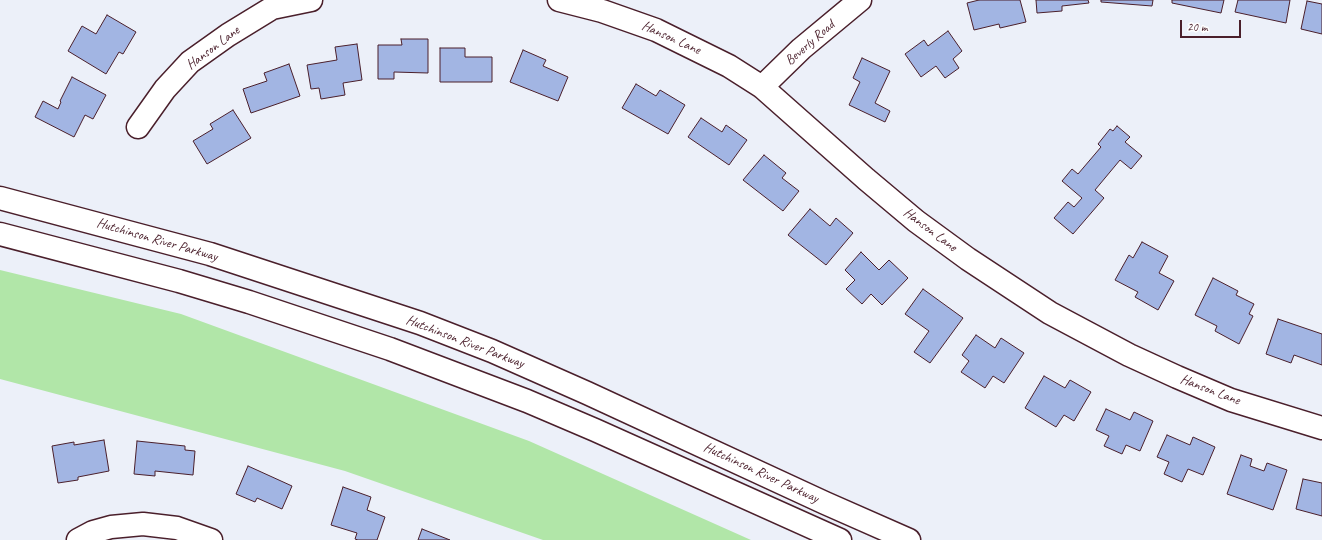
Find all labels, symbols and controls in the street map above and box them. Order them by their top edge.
scale bar [1182,12,1243,38]
street label: Beverly Road [782,17,838,69]
street label: Hanson Lane [639,18,703,58]
text: 20 m [1187,19,1207,35]
street label: Hanson Lane [183,22,243,74]
street label: Hanson Lane [900,204,960,256]
street label: Hutchinson River Parkway [95,215,219,265]
street label: Hutchinson River Parkway [404,312,526,372]
street label: Hanson Lane [1178,371,1242,409]
street label: Hutchinson River Parkway [701,439,821,507]

